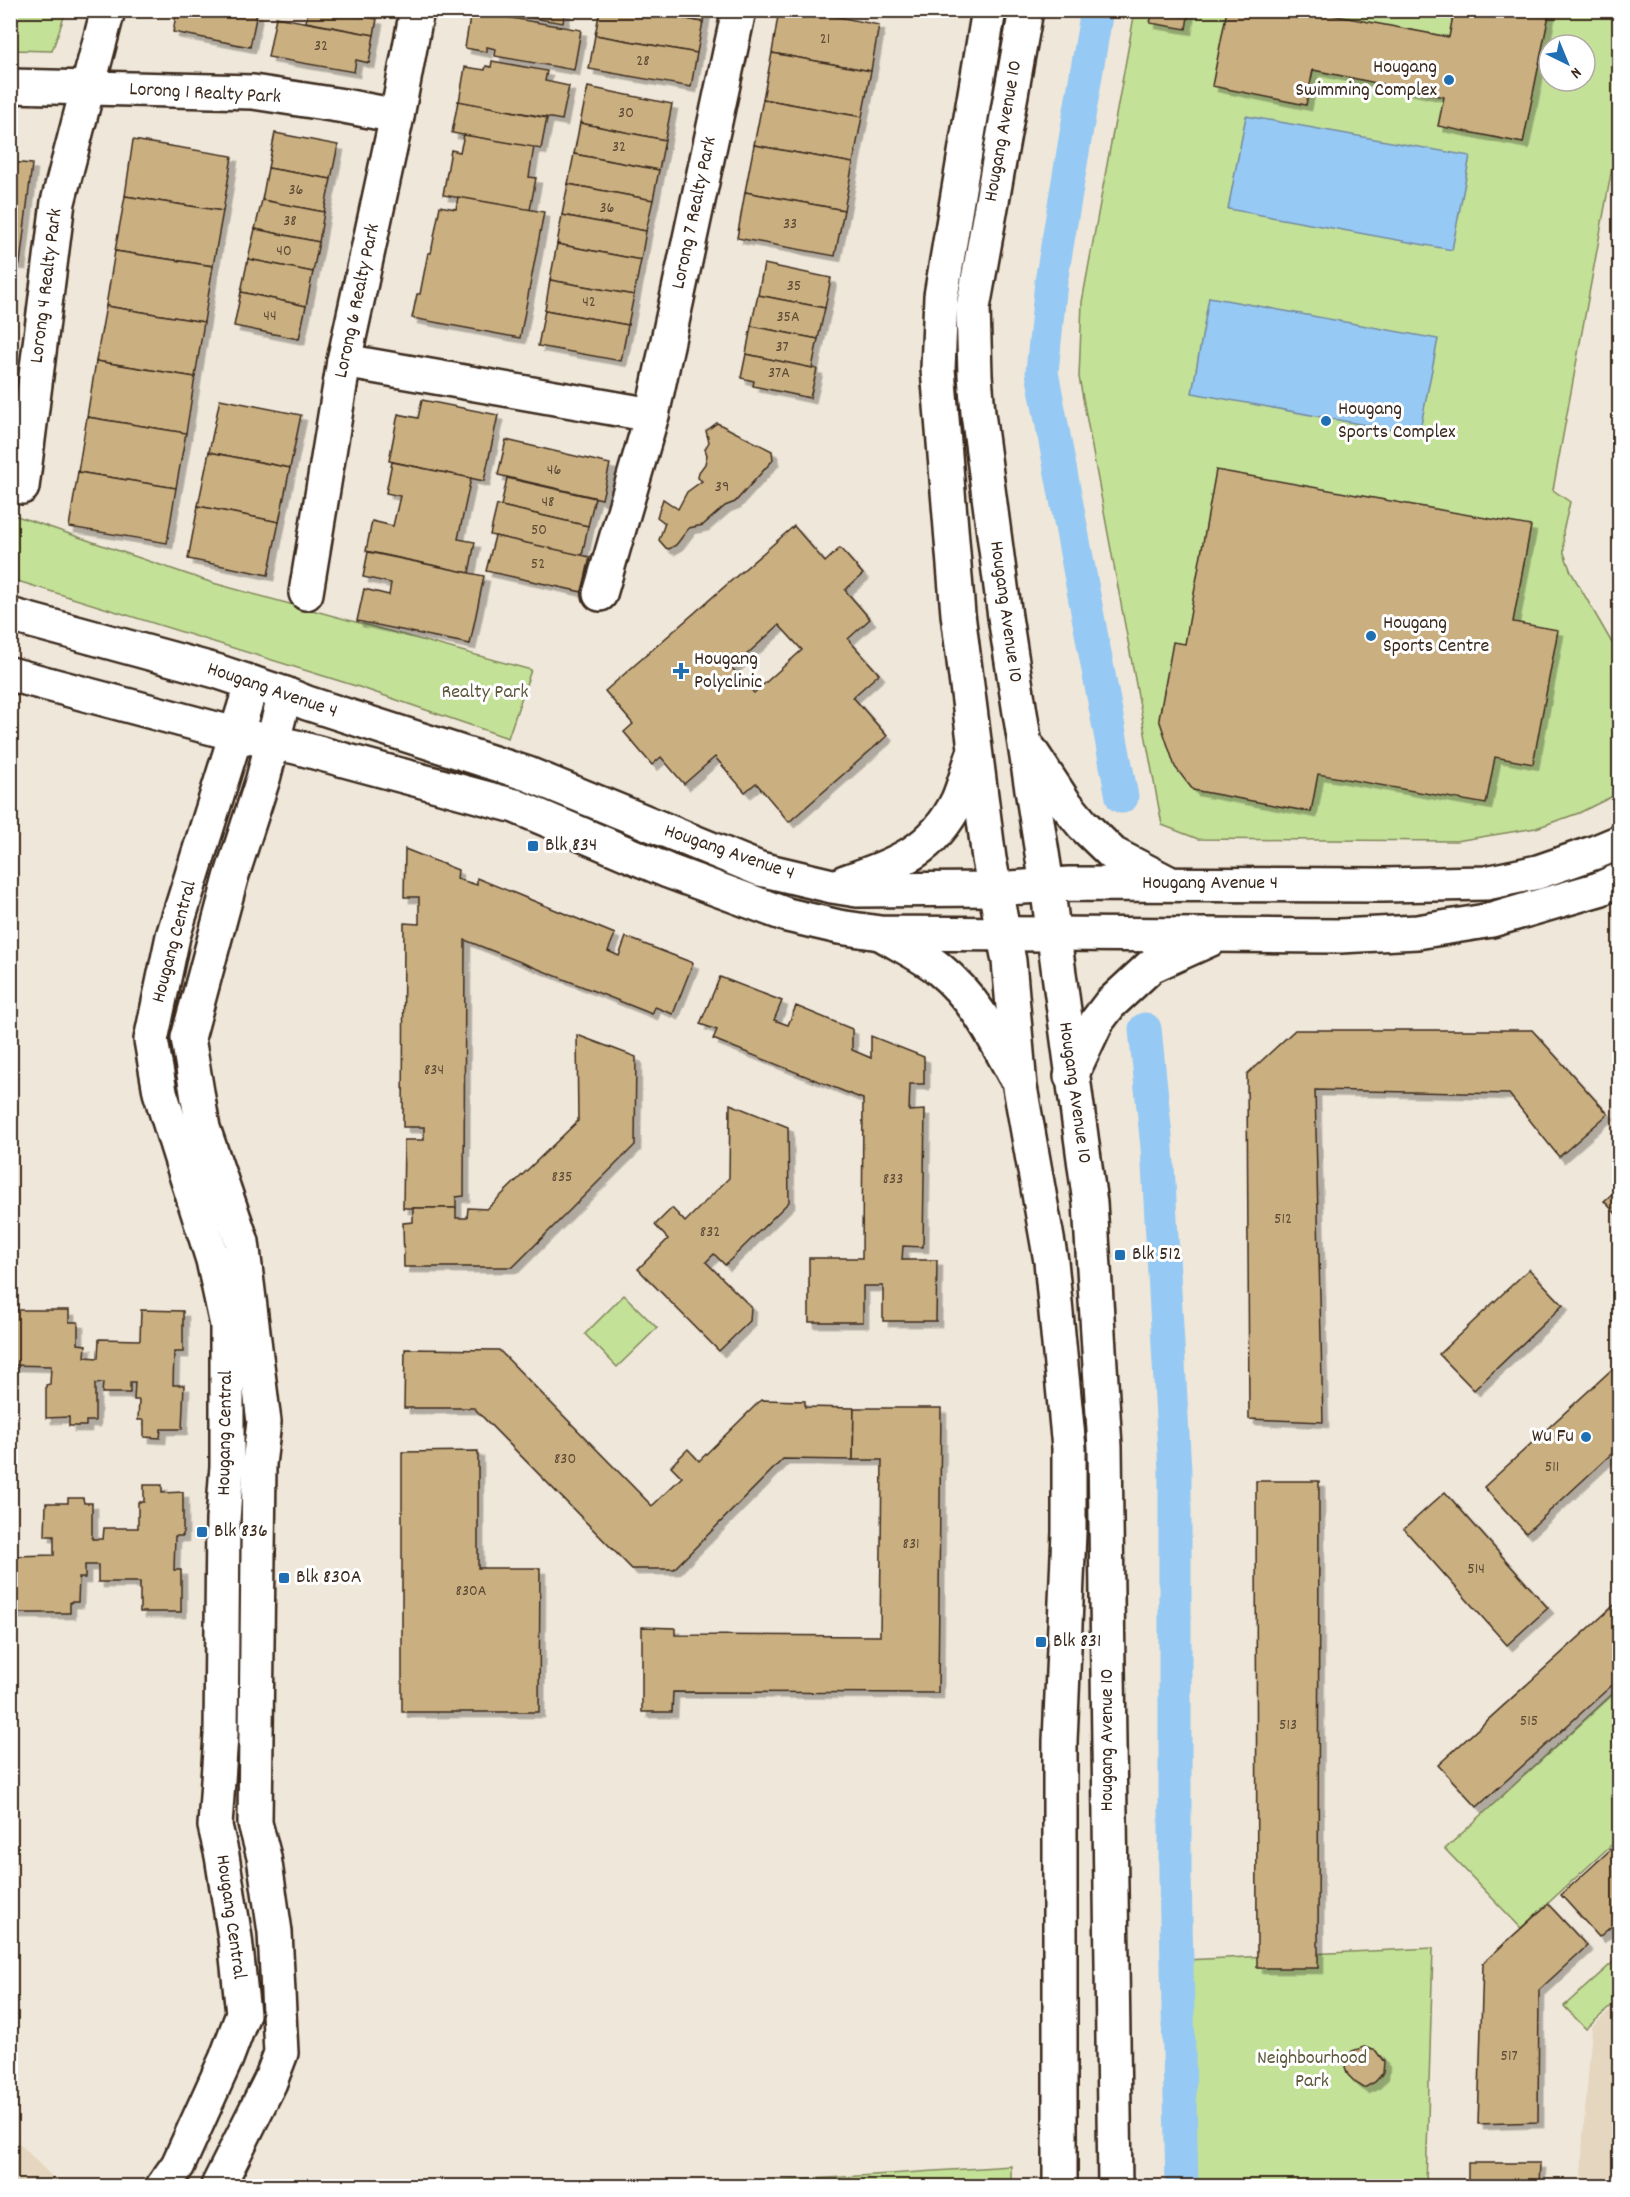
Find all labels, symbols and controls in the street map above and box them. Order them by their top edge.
house number: 21 [820,28,830,51]
north arrow [1537,33,1597,93]
house number: 32 [314,35,328,58]
house number: 28 [636,50,650,73]
place label: Hougang Swimming Complex [1295,54,1438,105]
street label: Hougang Avenue 10 [978,58,1030,204]
text: N [1565,61,1586,83]
marker: Hougang Swimming Complex [1442,73,1456,87]
street label: Lorong 1 Realty Park [128,76,282,112]
house number: 30 [618,102,634,125]
street label: Lorong 7 Realty Park [665,134,725,292]
house number: 32 [612,136,626,159]
house number: 36 [289,179,304,202]
house number: 36 [600,197,615,220]
street label: Lorong 4 Realty Park [24,207,70,365]
house number: 38 [283,210,297,233]
house number: 33 [783,213,797,236]
street label: Lorong 6 Realty Park [328,221,388,381]
house number: 40 [276,240,292,263]
house number: 35 [787,275,801,298]
house number: 42 [582,291,596,314]
house number: 44 [263,305,277,328]
house number: 35A [776,306,800,329]
house number: 37 [775,336,789,359]
house number: 37A [768,362,790,385]
place label: Hougang Sports Complex [1338,396,1456,447]
marker: Hougang Sports Complex [1319,414,1333,428]
house number: 46 [547,459,561,482]
house number: 39 [715,476,729,499]
house number: 48 [541,491,555,514]
house number: 50 [531,519,547,542]
street label: Hougang Avenue 10 [981,539,1029,685]
house number: 52 [531,553,545,576]
place label: Hougang Sports Centre [1383,610,1489,661]
marker: Hougang Sports Centre [1364,629,1378,643]
place label: Hougang Polyclinic [694,646,762,697]
street label: Hougang Avenue 4 [203,656,341,726]
marker: Hougang Polyclinic [672,662,690,680]
park label: Realty Park [442,679,528,707]
street label: Hougang Avenue 4 [660,818,798,888]
place label: Blk 834 [545,832,597,860]
marker: Blk 834 [526,839,540,853]
street label: Hougang Avenue 4 [1142,870,1278,898]
street label: Hougang Central [145,878,205,1006]
street label: Hougang Avenue 10 [1050,1020,1098,1166]
house number: 834 [424,1059,444,1082]
house number: 835 [552,1166,572,1189]
house number: 833 [883,1168,903,1191]
house number: 512 [1274,1208,1292,1231]
house number: 832 [700,1221,720,1244]
place label: Blk 512 [1132,1241,1181,1269]
marker: Blk 512 [1113,1248,1127,1262]
street label: Hougang Central [211,1370,241,1496]
place label: Wu Fu [1532,1423,1574,1451]
marker: Wu Fu [1579,1430,1593,1444]
house number: 830 [554,1448,576,1471]
house number: 511 [1545,1456,1559,1479]
place label: Blk 836 [214,1518,268,1546]
marker: Blk 836 [195,1525,209,1539]
house number: 831 [902,1533,920,1556]
house number: 514 [1467,1558,1485,1581]
place label: Blk 830A [296,1564,362,1592]
marker: Blk 830A [277,1571,291,1585]
house number: 830A [456,1580,487,1603]
place label: Blk 831 [1053,1628,1101,1656]
marker: Blk 831 [1034,1635,1048,1649]
street label: Hougang Avenue 10 [1094,1668,1122,1812]
house number: 515 [1520,1710,1538,1733]
house number: 513 [1279,1714,1297,1737]
street label: Hougang Central [207,1853,253,1981]
park label: Neighbourhood Park [1257,2045,1367,2096]
house number: 517 [1500,2045,1518,2068]

